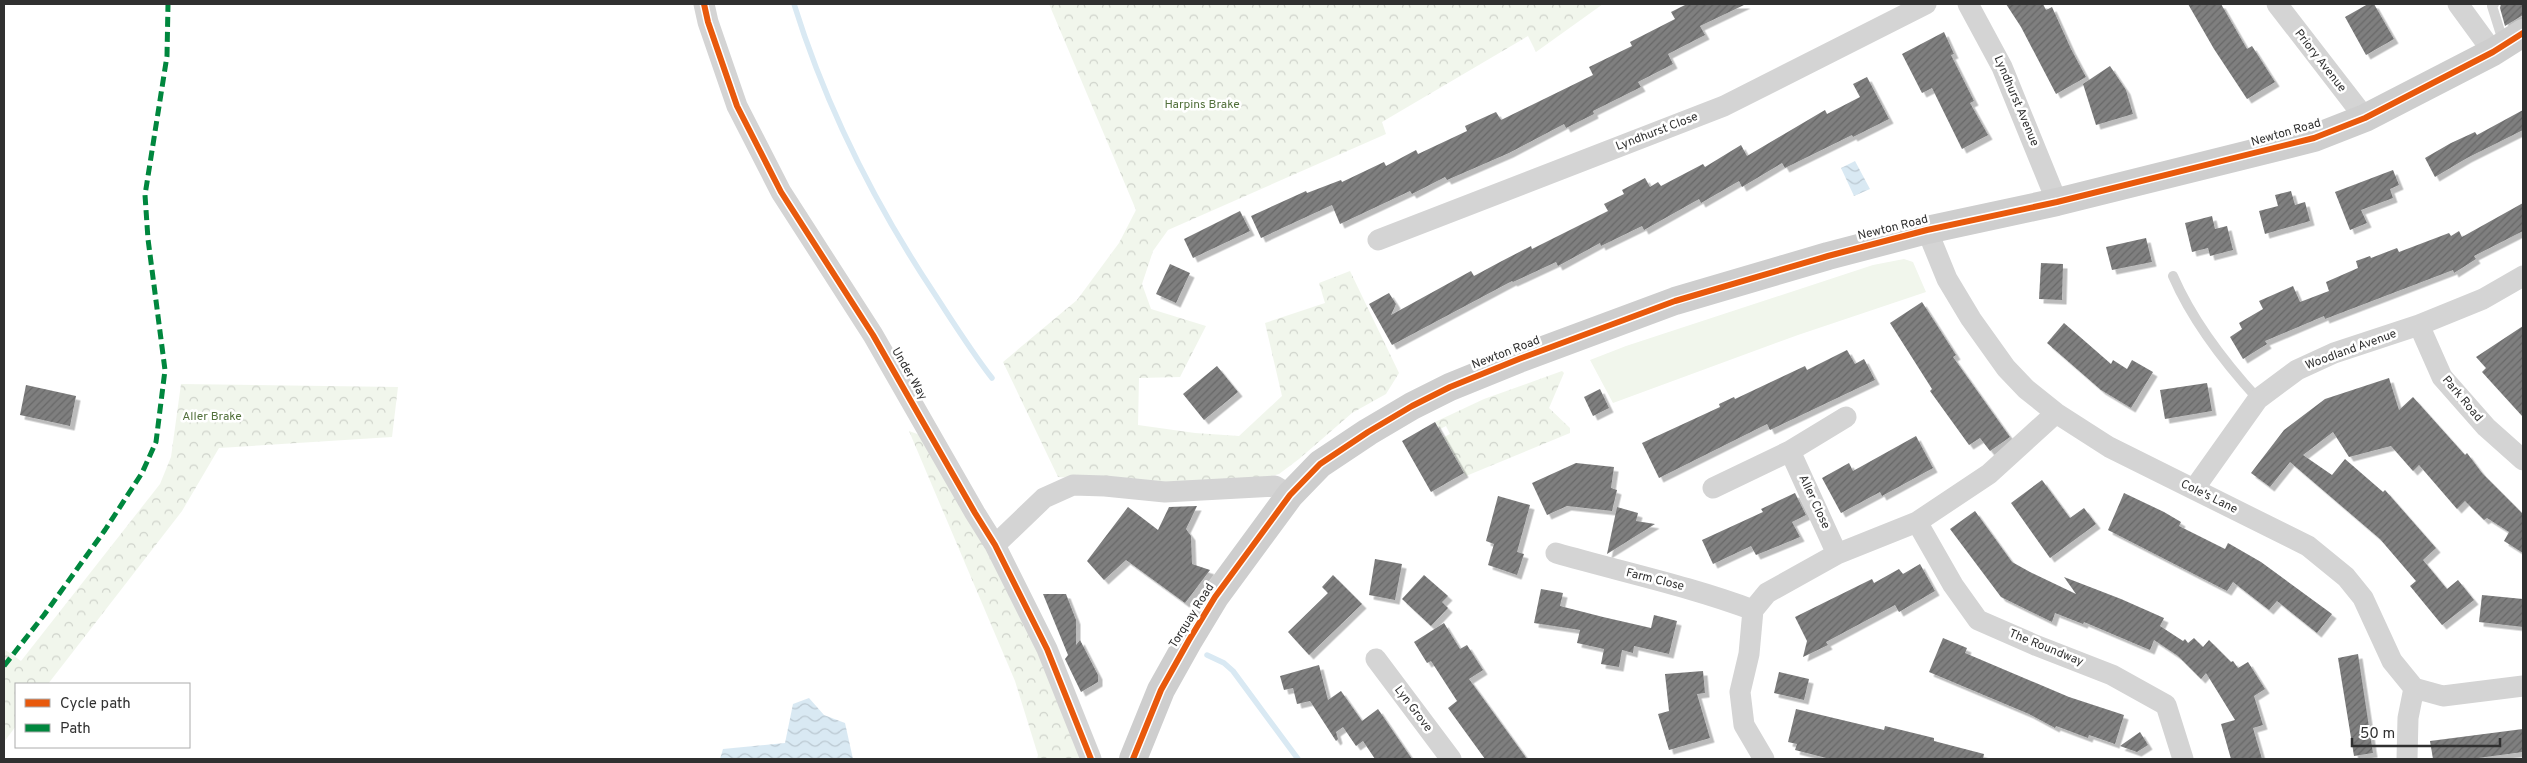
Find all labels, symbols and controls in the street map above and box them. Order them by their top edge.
street label: Priory Avenue [2290,26,2350,96]
street label: Lyndhurst Avenue [1990,53,2042,149]
park label: Harpins Brake [1164,97,1240,113]
street label: Lyndhurst Close [1614,109,1700,155]
street label: Newton Road [2249,115,2323,151]
street label: Newton Road [1856,212,1930,244]
street label: Woodland Avenue [2303,326,2399,374]
street label: Newton Road [1470,333,1542,373]
street label: Under Way [888,345,930,403]
street label: Park Road [2438,373,2486,425]
park label: Aller Brake [182,409,242,425]
street label: Aller Close [1795,472,1833,532]
street label: Cole's Lane [2178,476,2240,518]
street label: Farm Close [1624,565,1686,595]
street label: Torquay Road [1166,580,1218,652]
street label: The Roundway [2006,626,2086,670]
legend [15,683,190,748]
street label: Lyn Grove [1390,683,1436,735]
text: Cycle path [60,695,131,714]
scale bar [2352,716,2500,748]
text: Path [60,720,91,739]
text: 50 m [2360,725,2395,744]

